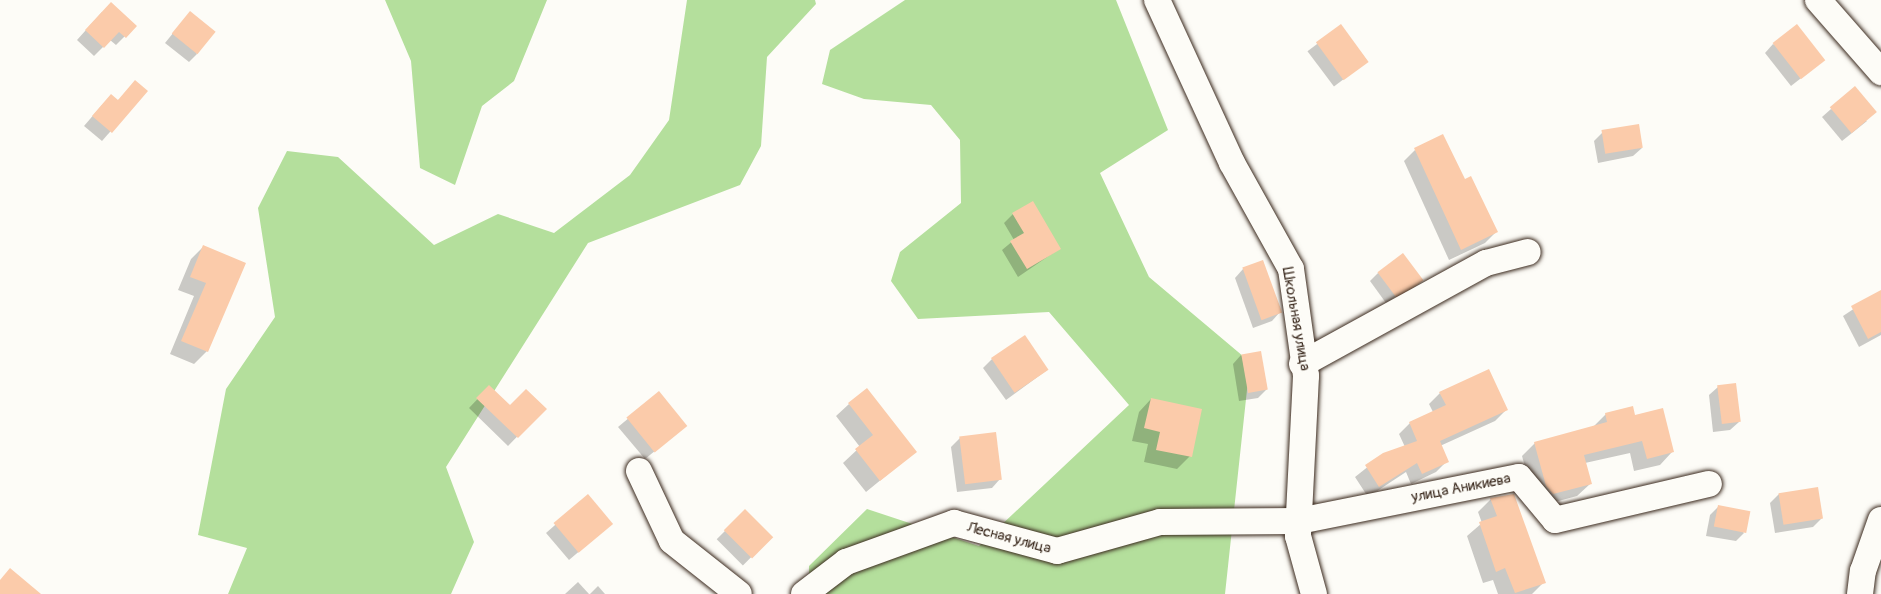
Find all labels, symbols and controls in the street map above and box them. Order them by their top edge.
street label: Школьная улица [1278,266,1314,372]
street label: улица Аникиева [1410,470,1512,506]
street label: Лесная улица [965,518,1053,558]

